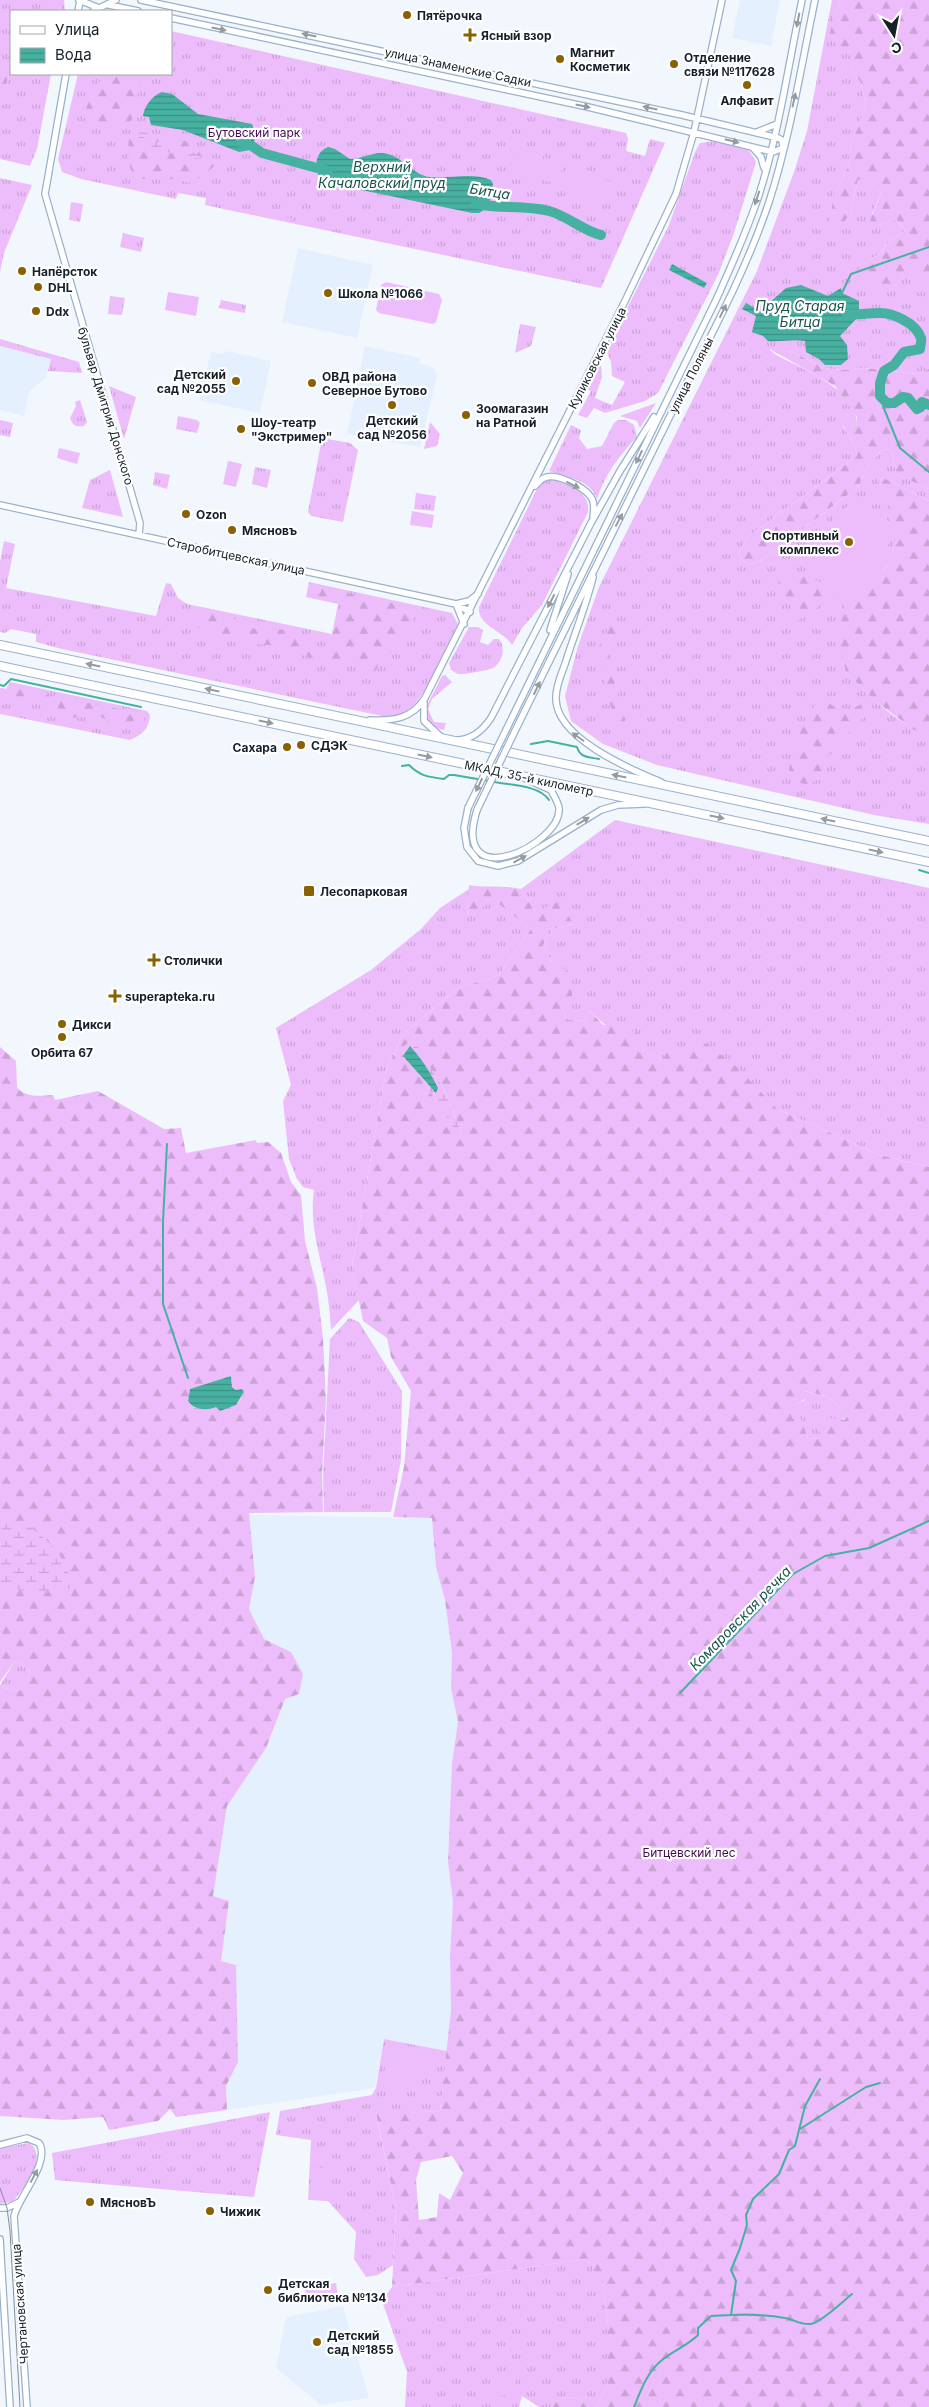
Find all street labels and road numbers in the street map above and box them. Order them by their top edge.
street label: улица Знаменские Садки [383,44,533,90]
street label: Куликовская улица [565,305,629,411]
street label: бульвар Дмитрия Донского [75,325,137,487]
street label: улица Поляны [665,335,717,415]
street label: Старобитцевская улица [166,534,306,578]
street label: МКАД, 35-й километр [463,757,595,799]
street label: Чертановская улица [8,2243,32,2365]

